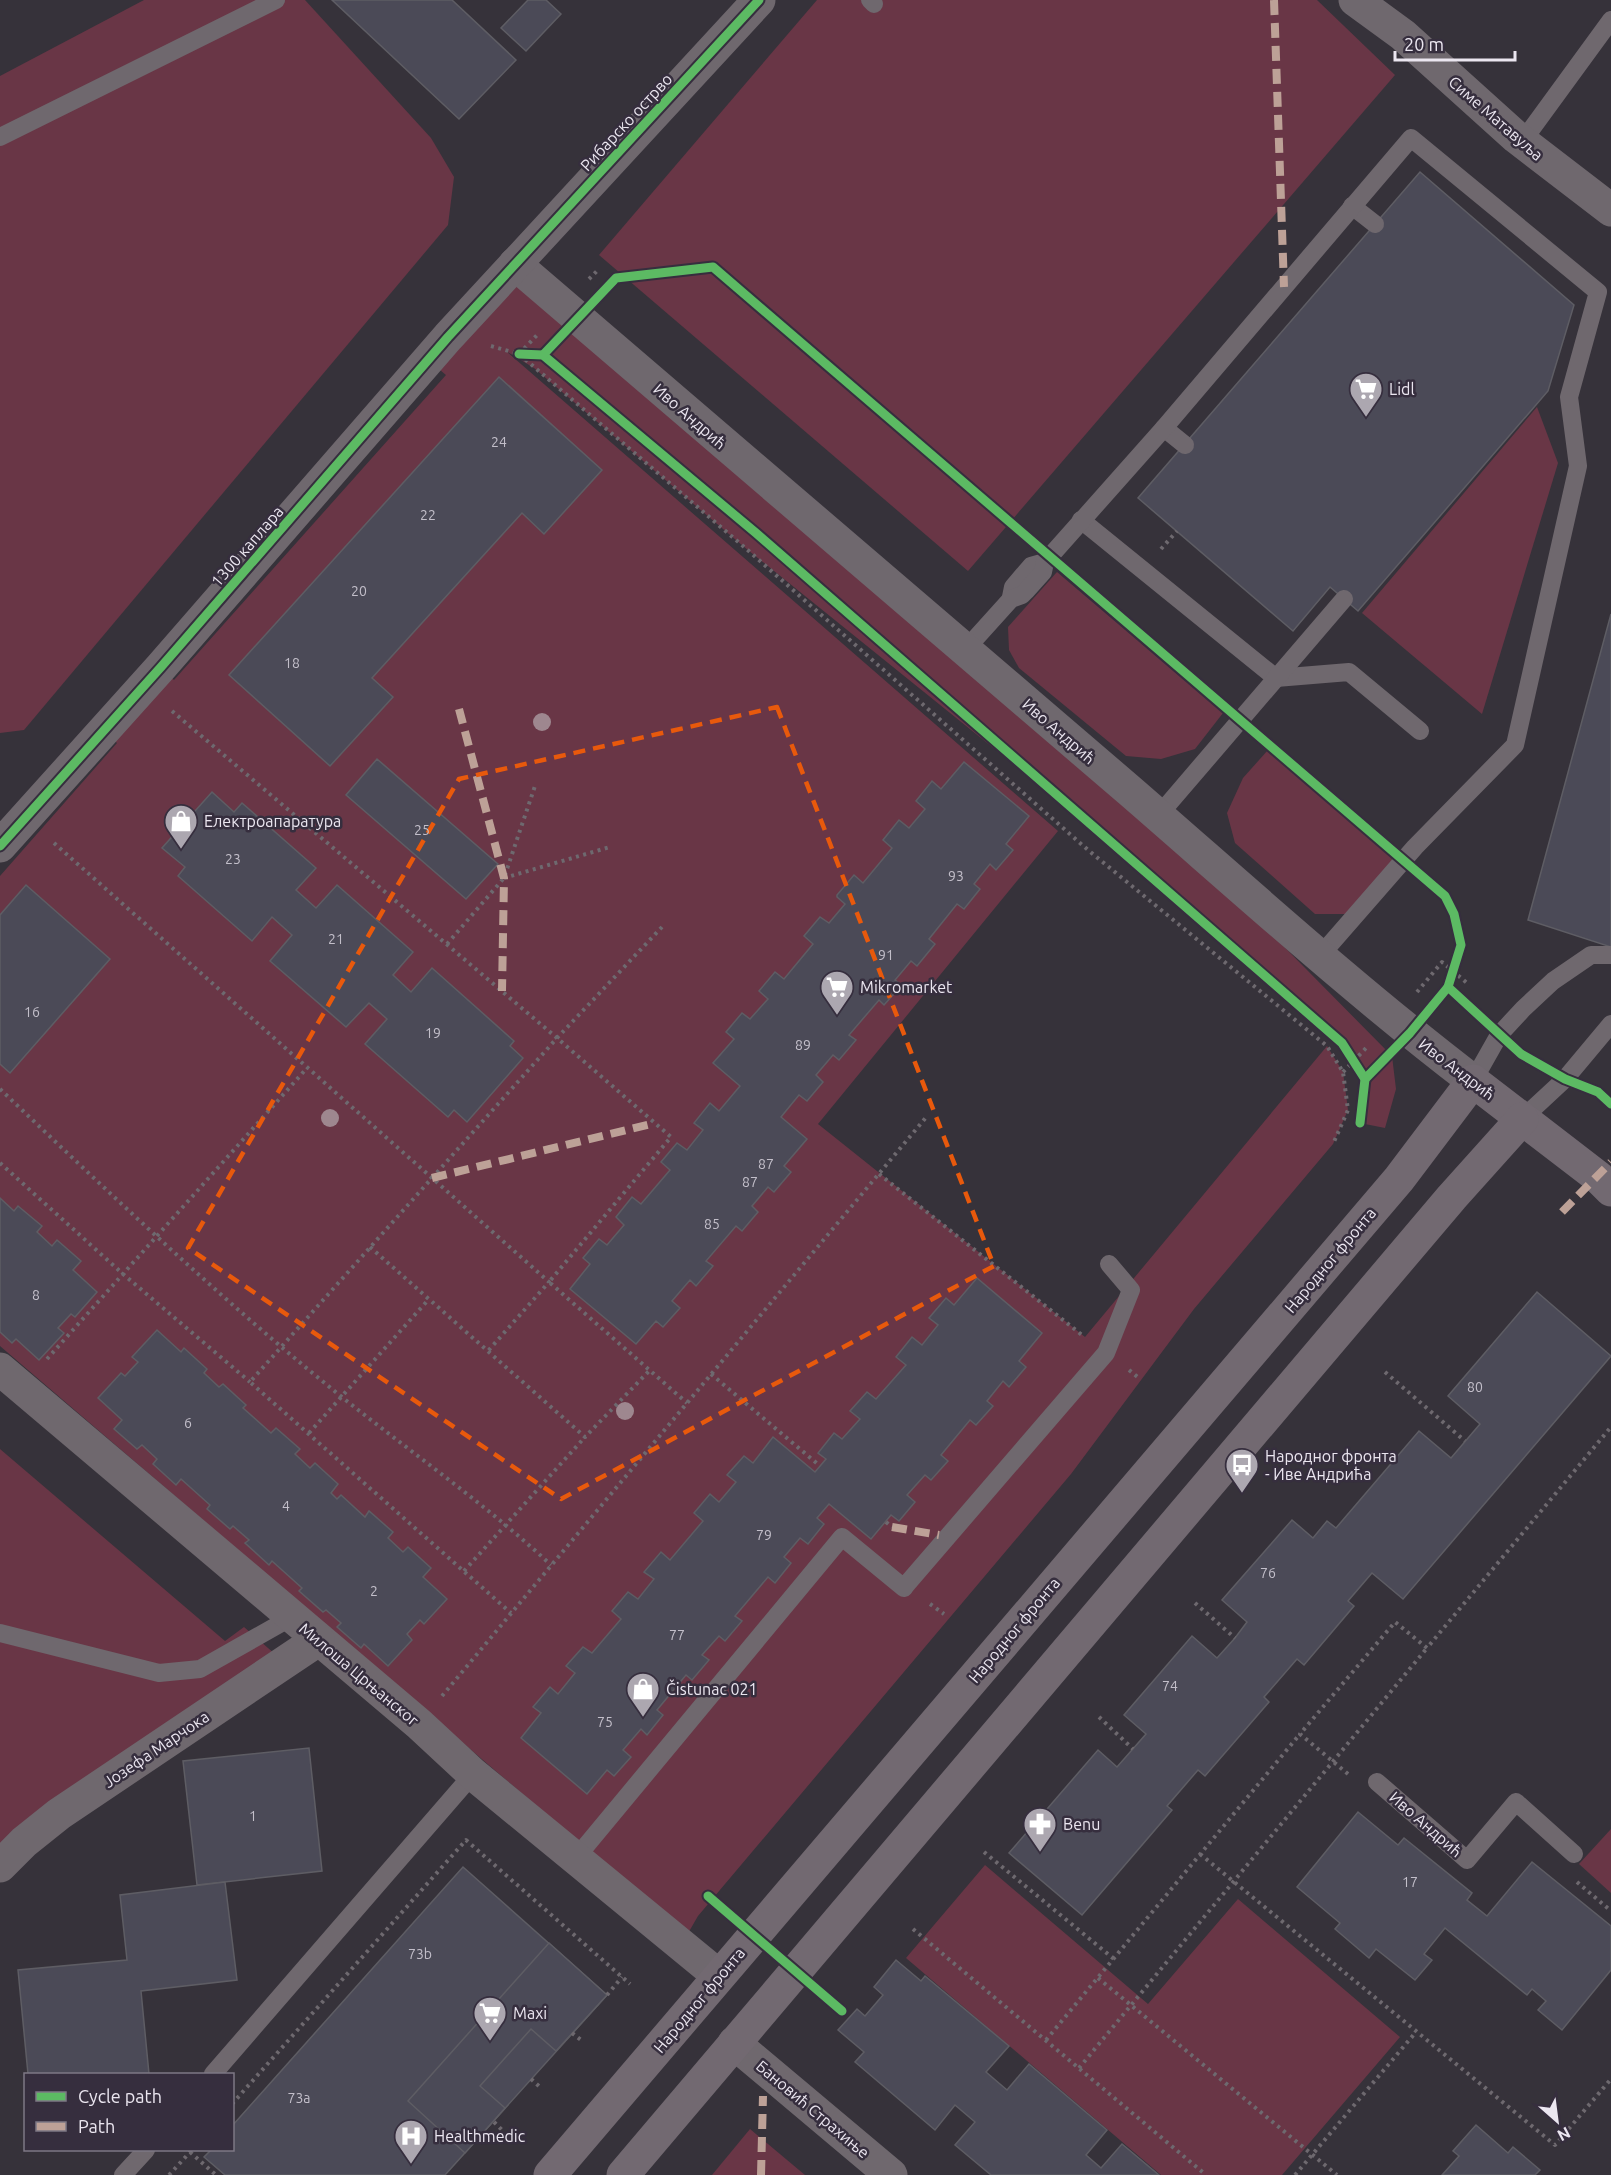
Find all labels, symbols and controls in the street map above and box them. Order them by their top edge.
scale bar [1395,24,1515,62]
text: 20 m [1404,34,1444,54]
street label: Рибарско острво [576,70,676,174]
street label: Симе Матавуља [1445,72,1547,164]
supermarket icon: Lidl [1348,371,1384,418]
street label: Иво Андрић [650,380,730,452]
place label: Lidl [1389,380,1415,398]
house number: 24 [491,434,507,450]
street label: 1300 каплара [207,502,287,590]
house number: 22 [420,507,436,523]
house number: 20 [351,583,367,599]
house number: 18 [284,655,300,671]
street label: Иво Андрић [1019,695,1099,767]
shop icon: Електроапаратура [163,803,199,850]
place label: Електроапаратура [204,812,341,830]
house number: 25 [414,822,430,838]
house number: 23 [225,851,241,867]
house number: 93 [948,868,964,884]
house number: 21 [328,931,344,947]
house number: 91 [878,947,894,963]
supermarket icon: Mikromarket [819,969,855,1016]
place label: Mikromarket [860,978,953,996]
house number: 16 [24,1004,40,1020]
house number: 19 [425,1025,441,1041]
street label: Иво Андрић [1415,1035,1499,1103]
house number: 89 [795,1037,811,1053]
house number: 87 [758,1156,774,1172]
house number: 87 [742,1174,758,1190]
street label: Народног фронта [1281,1204,1379,1316]
house number: 85 [704,1216,720,1232]
house number: 8 [32,1287,40,1303]
house number: 80 [1467,1379,1483,1395]
house number: 6 [184,1415,192,1431]
bus stop icon: Народног фронта - Иве Андрића [1224,1447,1260,1494]
place label: Народног фронта - Иве Андрића [1265,1447,1397,1483]
house number: 4 [282,1498,290,1514]
house number: 79 [756,1527,772,1543]
house number: 76 [1260,1565,1276,1581]
street label: Народног фронта [965,1574,1063,1686]
house number: 2 [370,1583,378,1599]
street label: Милоша Црњанског [296,1619,423,1729]
house number: 77 [669,1627,685,1643]
shop icon: Čistunac 021 [625,1671,661,1718]
house number: 74 [1162,1678,1178,1694]
place label: Čistunac 021 [666,1679,758,1698]
street label: Јозефа Марчока [100,1707,212,1791]
house number: 75 [597,1714,613,1730]
street label: Иво Андрић [1386,1788,1466,1860]
pharmacy icon: Benu [1022,1806,1058,1853]
house number: 1 [249,1808,257,1824]
place label: Benu [1063,1815,1100,1833]
house number: 17 [1402,1874,1418,1890]
street label: Народног фронта [650,1944,748,2056]
house number: 73b [408,1946,432,1962]
supermarket icon: Maxi [472,1995,508,2042]
place label: Maxi [513,2004,547,2022]
street label: Бановић Страхиње [753,2056,873,2162]
legend [24,2073,234,2151]
text: Cycle path [78,2086,162,2106]
house number: 73a [288,2090,311,2106]
north arrow [1527,2091,1587,2151]
text: Path [78,2116,115,2136]
hospital icon: Healthmedic [393,2118,429,2165]
text: N [1555,2123,1574,2145]
place label: Healthmedic [434,2127,526,2145]

